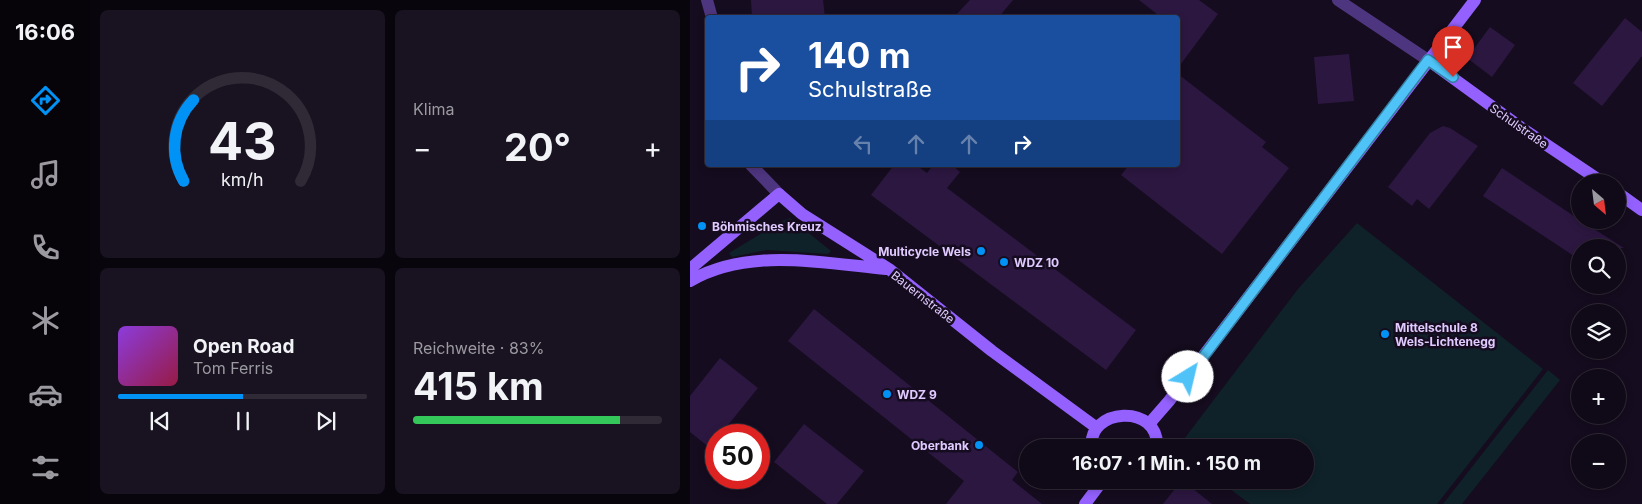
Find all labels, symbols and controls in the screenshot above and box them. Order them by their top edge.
text: 16:06 [15,19,75,45]
pin [1432,26,1474,77]
icon: arrive [1439,33,1467,61]
text: 140 m [808,34,911,76]
icon: right [725,35,790,100]
text: Schulstraße [808,76,932,102]
icon: directions [28,83,63,118]
text: Klima [413,99,455,119]
street label: Schulstraße [1487,100,1551,152]
text: 43 [208,110,277,173]
text: 20° [504,124,571,170]
icon: left [849,130,877,158]
icon: ahead [902,130,930,158]
icon: ahead [955,130,983,158]
icon: right [1008,130,1036,158]
text: − [413,131,432,165]
text: + [643,131,662,165]
icon: music [28,157,63,192]
text: km/h [221,169,264,190]
north arrow [1571,174,1626,229]
map controls [1571,174,1626,489]
place label: Böhmisches Kreuz [712,219,822,234]
marker: Böhmisches Kreuz [696,220,708,232]
icon: phone [28,230,63,265]
button: search [1571,239,1626,294]
place label: Multicycle Wels [878,244,971,259]
marker: Multicycle Wels [975,245,987,257]
place label: WDZ 10 [1014,255,1059,270]
marker: WDZ 10 [998,256,1010,268]
street label: Bauernstraße [888,268,958,326]
icon: climate [28,303,63,338]
button: layers [1571,304,1626,359]
place label: Mittelschule 8 Wels-Lichtenegg [1395,320,1495,349]
marker: Mittelschule 8 Wels-Lichtenegg [1379,328,1391,340]
text: Open Road [193,335,294,358]
text: Reichweite · 83% [413,338,544,358]
position arrow [1161,350,1213,402]
text: Tom Ferris [193,358,273,378]
text: 415 km [413,363,544,409]
button: + [1571,369,1626,424]
icon: car [28,377,63,412]
place label: WDZ 9 [897,387,937,402]
marker: WDZ 9 [881,388,893,400]
icon: previous [146,407,174,435]
icon: pause [229,407,257,435]
icon: next [312,407,340,435]
speed limit sign: 50 [705,424,770,489]
button: − [1571,434,1626,489]
place label: Oberbank [911,438,969,453]
marker: Oberbank [973,439,985,451]
icon: filters [28,450,63,485]
text: 16:07 · 1 Min. · 150 m [1072,452,1261,475]

